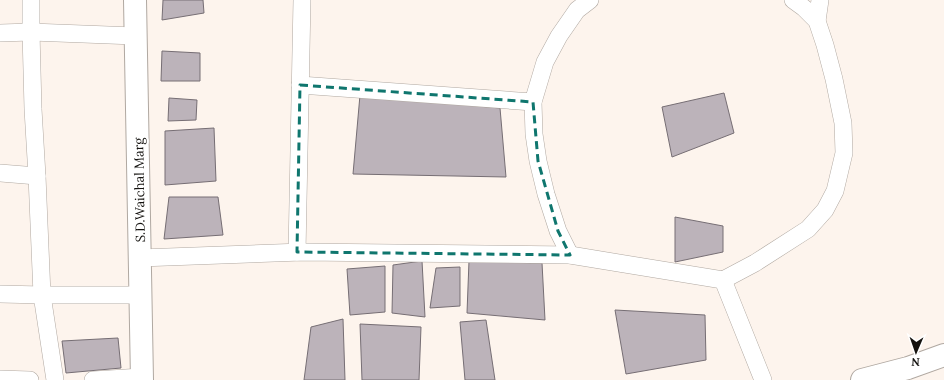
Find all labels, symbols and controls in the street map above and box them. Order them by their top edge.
street label: S.D.Waichal Marg [130,137,149,243]
north arrow [896,332,936,372]
text: N [911,355,920,369]

